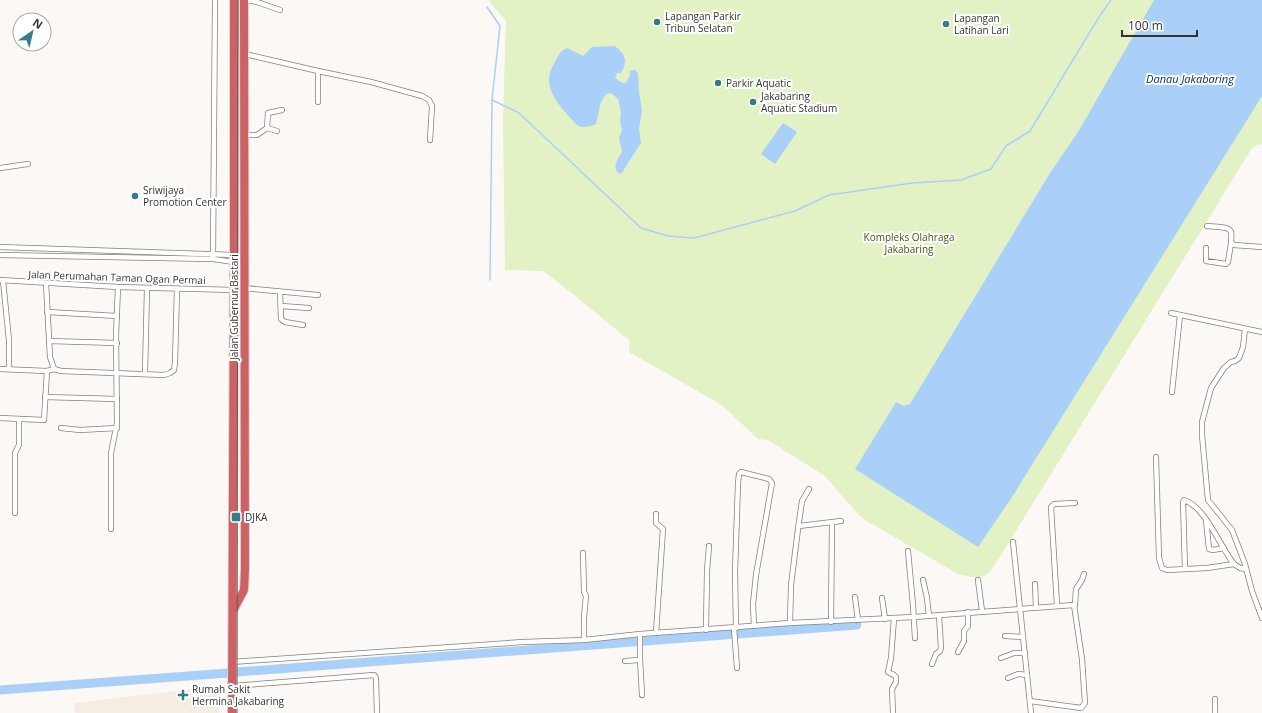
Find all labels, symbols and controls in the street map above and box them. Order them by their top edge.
place label: Lapangan Parkir Tribun Selatan [665,9,741,35]
place label: Lapangan Latihan Lari [954,11,1009,37]
north arrow [12,12,52,52]
scale bar [1122,12,1197,38]
text: N [30,15,46,32]
marker: Lapangan Parkir Tribun Selatan [652,17,662,27]
text: 100 m [1128,17,1163,34]
marker: Lapangan Latihan Lari [941,19,951,29]
water label: Danau Jakabaring [1146,71,1235,86]
place label: Parkir Aquatic [726,76,791,90]
marker: Parkir Aquatic [713,78,723,88]
place label: Jakabaring Aquatic Stadium [760,89,837,115]
marker: Jakabaring Aquatic Stadium [748,97,758,107]
place label: Sriwijaya Promotion Center [143,183,227,209]
marker: Sriwijaya Promotion Center [130,191,140,201]
park label: Kompleks Olahraga Jakabaring [864,230,954,256]
street label: Jalan Gubernur Bastari [227,254,241,361]
street label: Jalan Perumahan Taman Ogan Permai [27,267,206,287]
place label: DJKA [245,510,268,524]
marker: DJKA [230,511,242,523]
place label: Rumah Sakit Hermina Jakabaring [192,682,285,708]
marker: Rumah Sakit Hermina Jakabaring [177,689,189,701]

